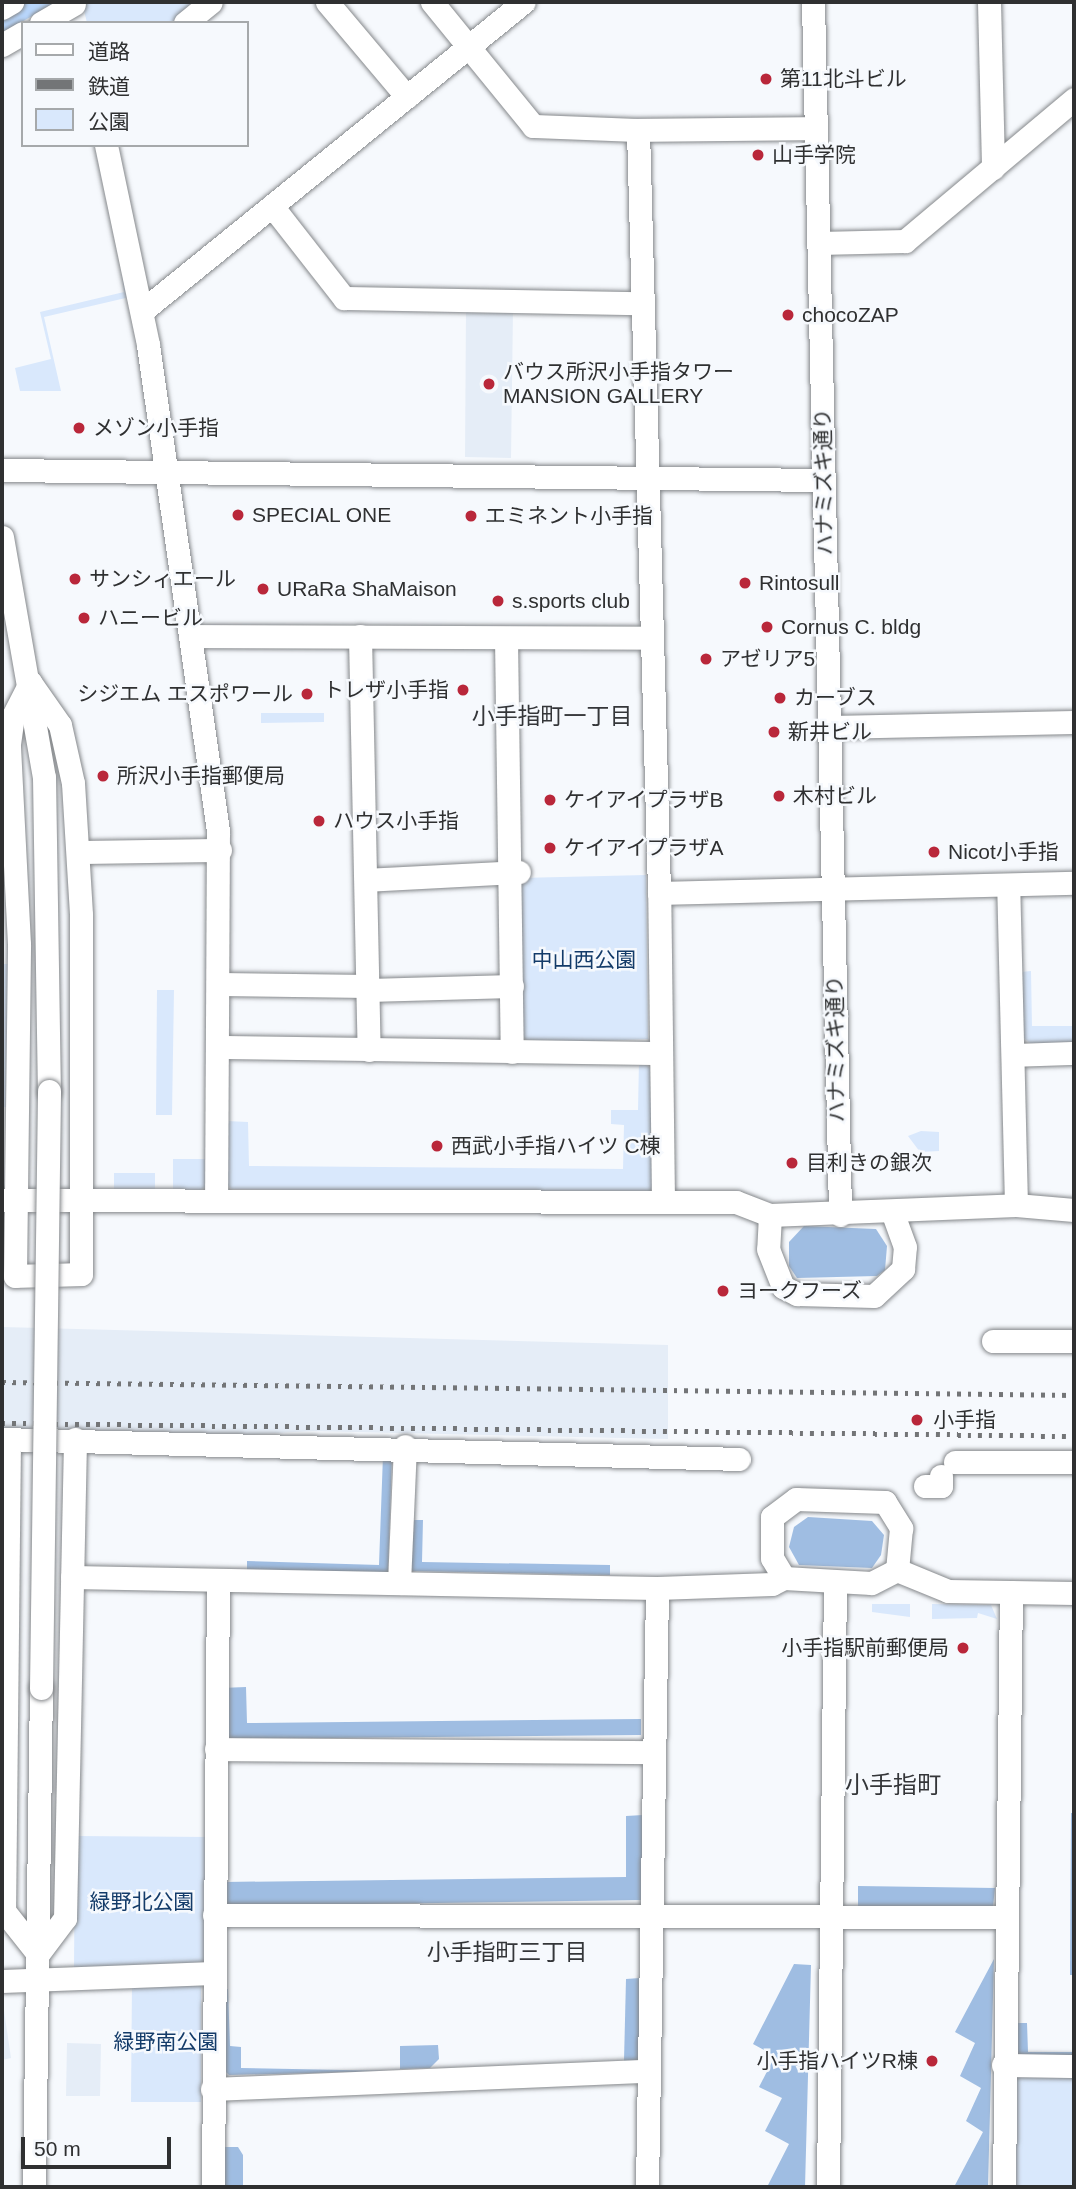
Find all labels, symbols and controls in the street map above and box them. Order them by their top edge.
legend [21,21,248,147]
text: 道路 [88,40,130,63]
place label: 第11北斗ビル [780,66,907,92]
marker: 第11北斗ビル [758,71,774,87]
text: 鉄道 [88,75,130,98]
text: 公園 [88,110,130,133]
place label: 山手学院 [772,142,856,168]
marker: 山手学院 [750,147,766,163]
place label: chocoZAP [802,302,899,328]
marker: chocoZAP [780,307,796,323]
place label: バウス所沢小手指タワー MANSION GALLERY [503,359,734,409]
marker: バウス所沢小手指タワー MANSION GALLERY [481,376,497,392]
street label: ハナミズキ通り [810,408,838,556]
place label: メゾン小手指 [93,415,219,441]
marker: メゾン小手指 [71,420,87,436]
place label: SPECIAL ONE [252,502,392,528]
place label: エミネント小手指 [485,503,653,529]
marker: SPECIAL ONE [230,507,246,523]
marker: エミネント小手指 [463,508,479,524]
place label: サンシィエール [89,566,236,592]
place label: Rintosull [759,570,840,596]
marker: サンシィエール [67,571,83,587]
marker: Rintosull [737,575,753,591]
place label: URaRa ShaMaison [277,576,457,602]
marker: URaRa ShaMaison [255,581,271,597]
place label: s.sports club [512,588,630,614]
marker: s.sports club [490,593,506,609]
place label: ハニービル [98,605,203,631]
marker: ハニービル [76,610,92,626]
place label: Cornus C. bldg [781,614,921,640]
marker: Cornus C. bldg [759,619,775,635]
place label: アゼリア5 [720,646,816,672]
marker: アゼリア5 [698,651,714,667]
place label: トレザ小手指 [323,677,449,703]
place label: シジエム エスポワール [77,681,293,707]
marker: トレザ小手指 [455,682,471,698]
place label: カーブス [794,685,878,711]
marker: シジエム エスポワール [299,686,315,702]
marker: カーブス [772,690,788,706]
district label: 小手指町一丁目 [472,702,632,730]
place label: 新井ビル [788,719,872,745]
marker: 新井ビル [766,724,782,740]
place label: 所沢小手指郵便局 [117,763,285,789]
marker: 所沢小手指郵便局 [95,768,111,784]
place label: 木村ビル [793,783,877,809]
place label: ケイアイプラザB [564,787,725,813]
marker: 木村ビル [771,788,787,804]
marker: ケイアイプラザB [542,792,558,808]
place label: ハウス小手指 [333,808,459,834]
marker: ハウス小手指 [311,813,327,829]
place label: ケイアイプラザA [564,835,725,861]
place label: Nicot小手指 [948,839,1059,865]
marker: ケイアイプラザA [542,840,558,856]
marker: Nicot小手指 [926,844,942,860]
park label: 中山西公園 [532,947,636,973]
street label: ハナミズキ通り [822,975,850,1123]
place label: 西武小手指ハイツ C棟 [451,1133,661,1159]
marker: 西武小手指ハイツ C棟 [429,1138,445,1154]
place label: 目利きの銀次 [806,1150,932,1176]
marker: 目利きの銀次 [784,1155,800,1171]
place label: ヨークフーズ [737,1278,863,1304]
marker: ヨークフーズ [715,1283,731,1299]
place label: 小手指 [933,1407,996,1433]
marker: 小手指 [907,1410,927,1430]
place label: 小手指駅前郵便局 [781,1635,949,1661]
marker: 小手指駅前郵便局 [955,1640,971,1656]
district label: 小手指町 [845,1771,941,1799]
park label: 緑野北公園 [90,1889,194,1915]
district label: 小手指町三丁目 [427,1938,587,1966]
park label: 緑野南公園 [114,2029,218,2055]
place label: 小手指ハイツR棟 [756,2048,918,2074]
marker: 小手指ハイツR棟 [924,2053,940,2069]
scale bar [24,2122,175,2166]
text: 50 m [34,2137,81,2160]

